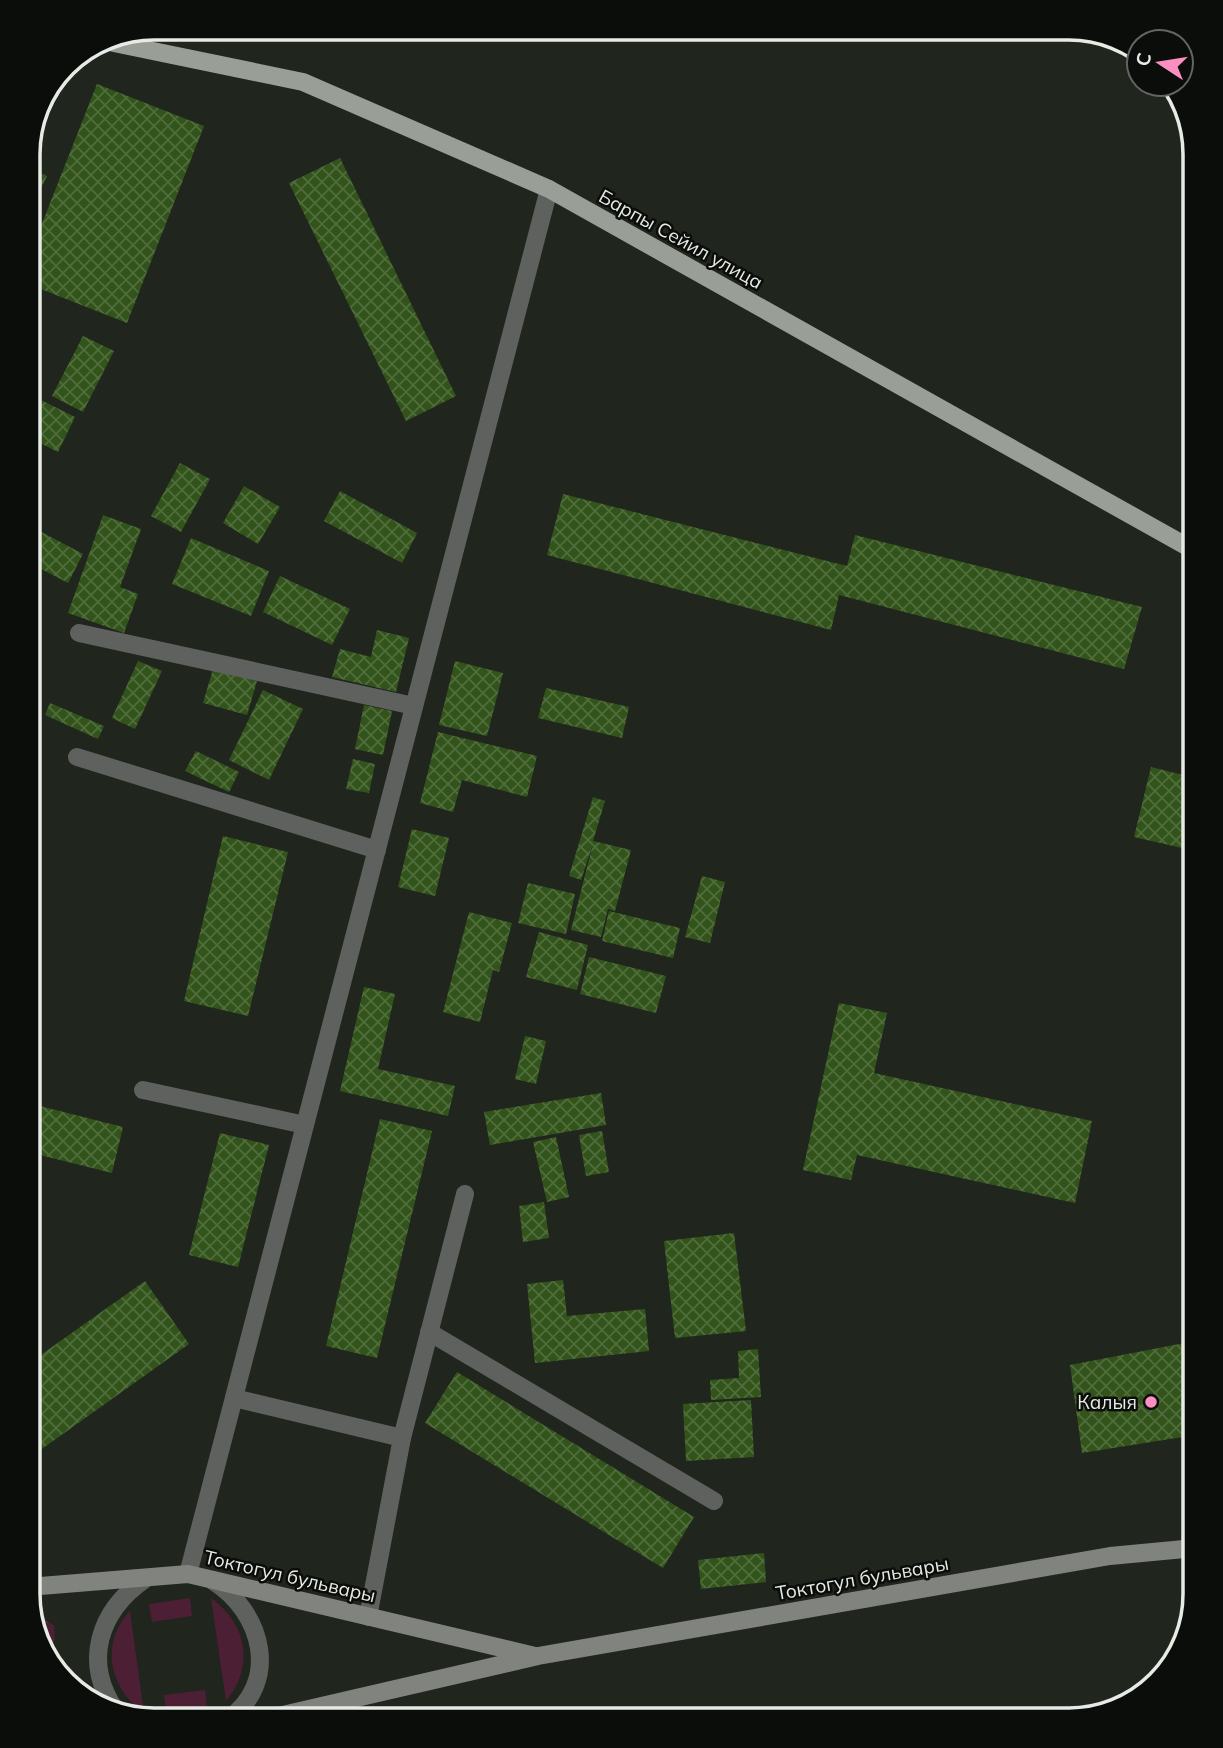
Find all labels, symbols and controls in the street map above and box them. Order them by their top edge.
north arrow [1125,28,1195,98]
text: С [1130,51,1156,68]
street label: Барпы Сейил улица [595,184,767,294]
place label: Калыя [1077,1390,1137,1414]
marker: Калыя [1143,1394,1159,1410]
street label: Токтогул бульвары [202,1545,378,1607]
street label: Токтогул бульвары [774,1551,950,1605]

